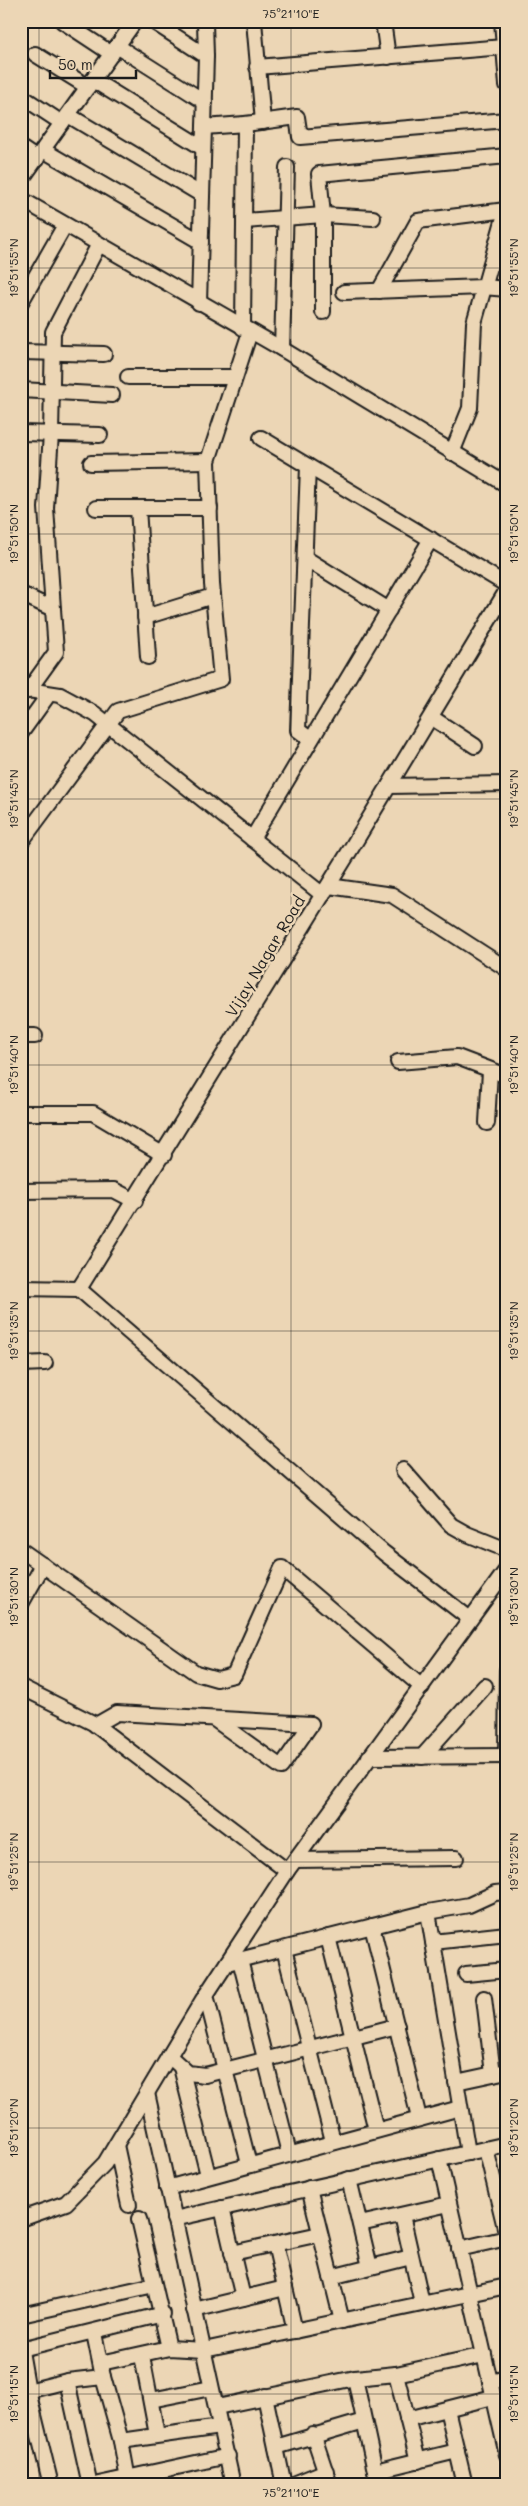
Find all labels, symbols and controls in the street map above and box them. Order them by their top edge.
text: 75°21'10"E [263,5,320,21]
scale bar [50,48,136,80]
text: 50 m [58,54,93,74]
text: 19°51'55"N [5,238,21,298]
text: 19°51'55"N [505,238,521,298]
text: 19°51'50"N [5,504,21,564]
text: 19°51'50"N [505,504,521,564]
text: 19°51'45"N [5,769,21,829]
text: 19°51'45"N [505,769,521,829]
street label: Vijay Nagar Road [220,891,309,1020]
text: 19°51'40"N [5,1035,21,1095]
text: 19°51'40"N [505,1035,521,1095]
text: 19°51'35"N [5,1301,21,1361]
text: 19°51'35"N [505,1301,521,1361]
text: 19°51'30"N [5,1567,21,1627]
text: 19°51'30"N [505,1567,521,1627]
text: 19°51'25"N [5,1833,21,1891]
text: 19°51'25"N [505,1833,521,1891]
text: 19°51'20"N [5,2098,21,2158]
text: 19°51'20"N [505,2098,521,2158]
text: 19°51'15"N [5,2365,21,2423]
text: 19°51'15"N [505,2365,521,2423]
text: 75°21'10"E [263,2484,320,2500]

